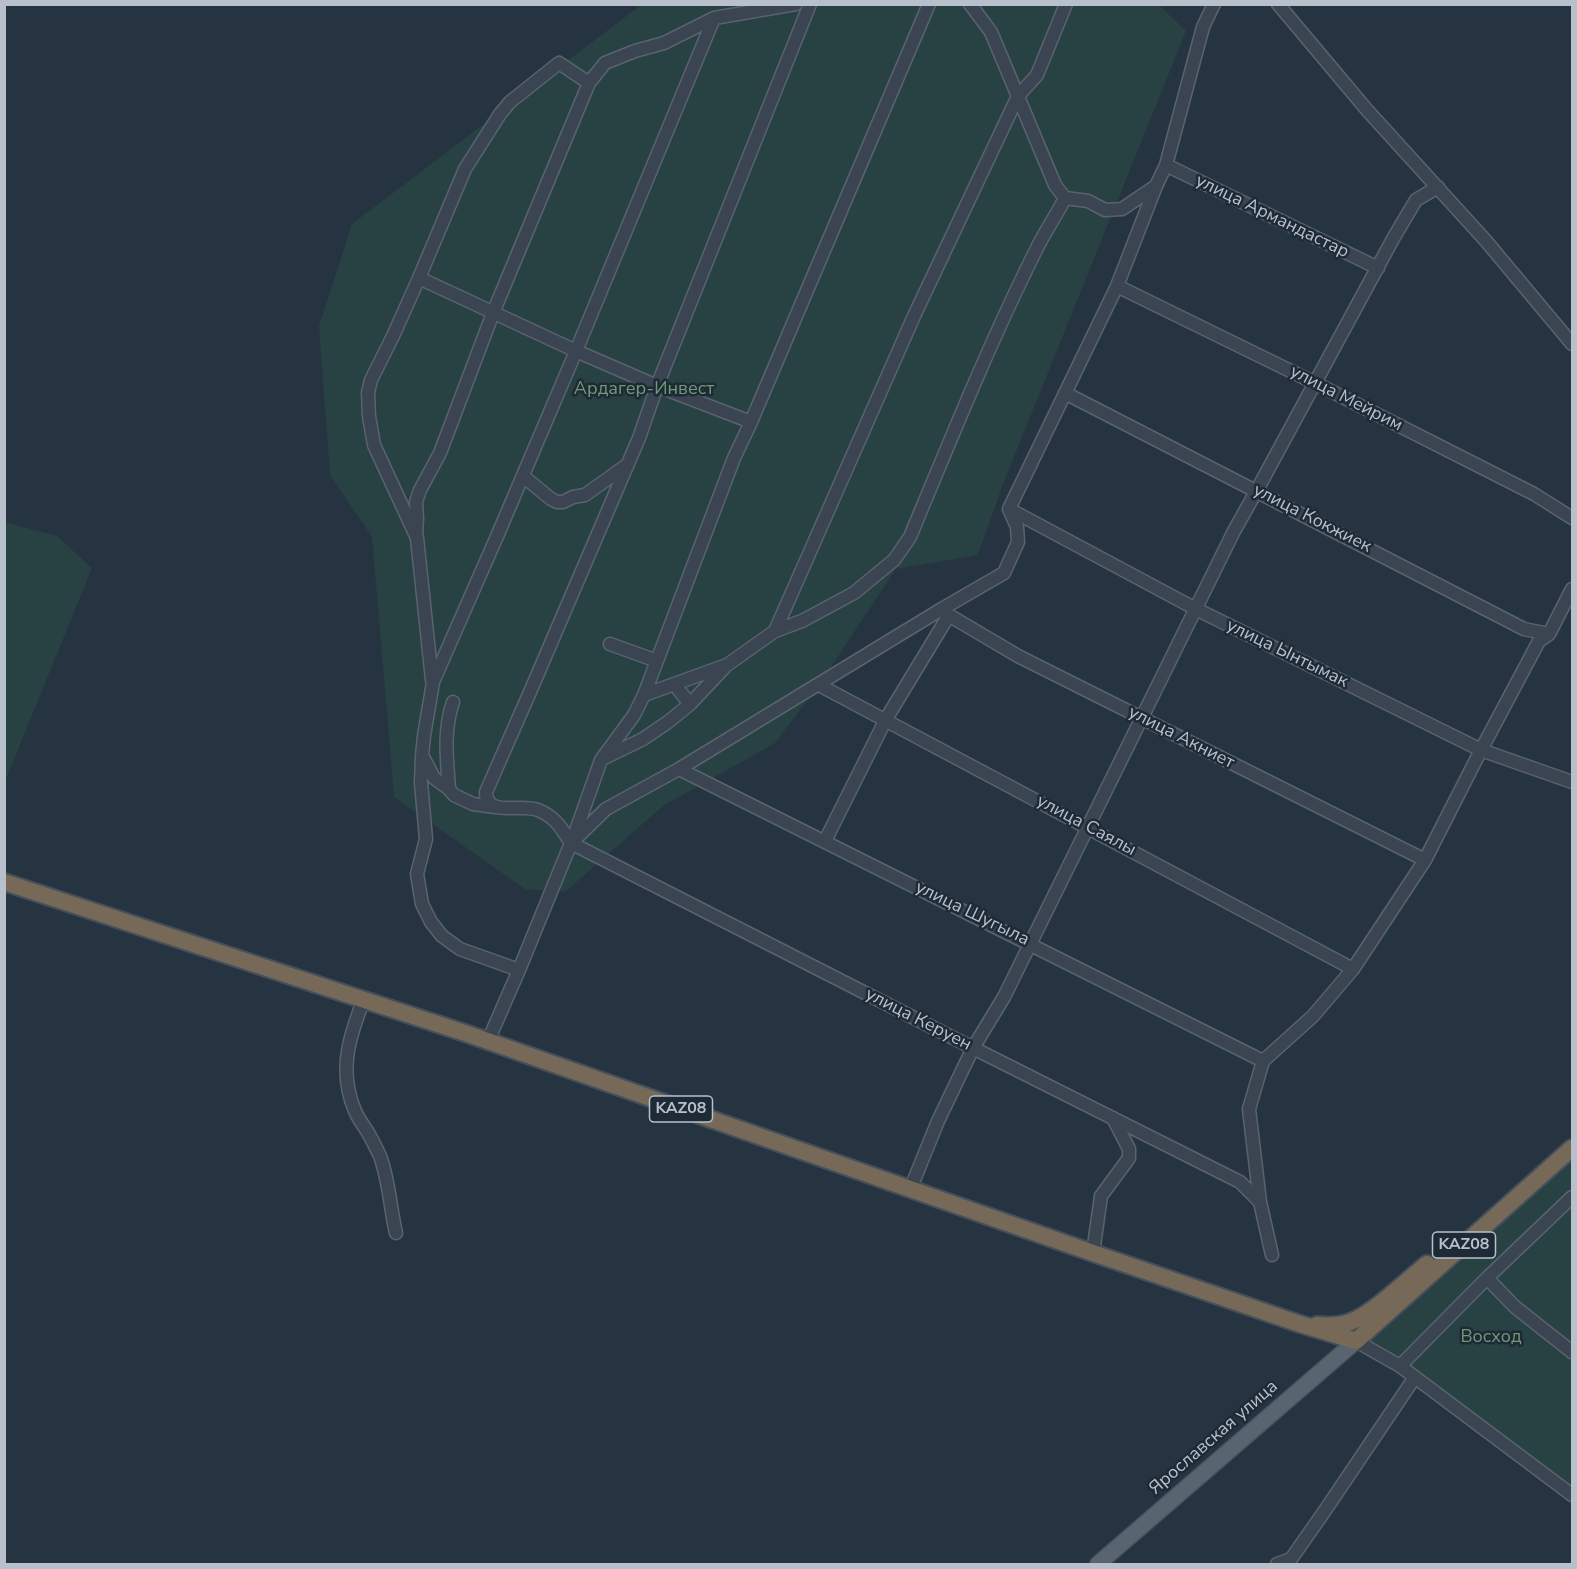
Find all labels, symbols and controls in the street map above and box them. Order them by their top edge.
street label: улица Армандастар [1192,170,1352,264]
street label: улица Мейрим [1286,361,1406,437]
park label: Ардагер-Инвест [574,379,714,401]
street label: улица Кокжиек [1249,480,1375,558]
street label: улица Ынтымак [1223,615,1351,693]
street label: улица Акниет [1124,702,1238,774]
street label: улица Саялы [1033,791,1139,861]
street label: улица Шугыла [911,877,1033,951]
street label: улица Керуен [861,984,975,1056]
road number: KAZ08 [650,1096,712,1122]
road number: KAZ08 [1432,1232,1496,1258]
park label: Восход [1460,1327,1522,1349]
street label: Ярославская улица [1145,1376,1283,1500]

